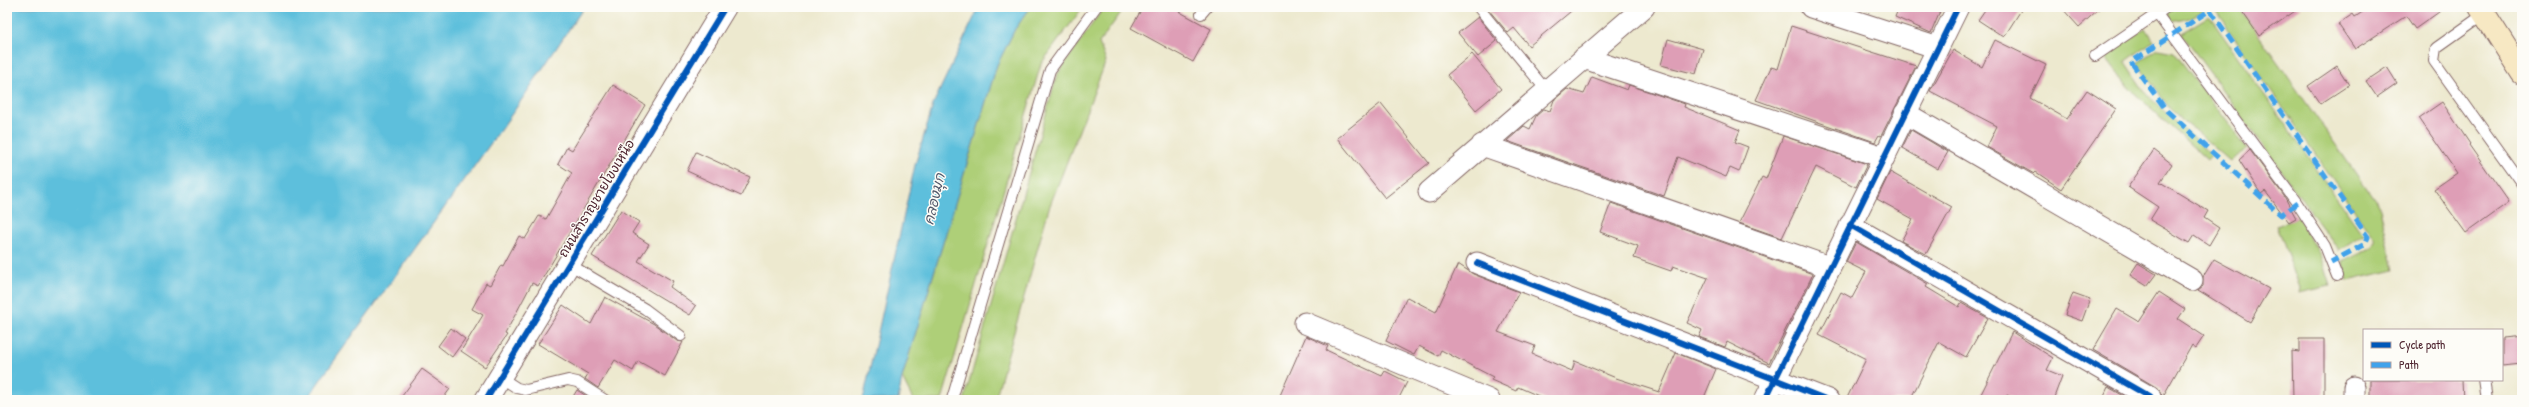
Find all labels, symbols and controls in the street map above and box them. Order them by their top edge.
street label: ถนนสำราญชายโขงเหนือ [554,136,638,260]
water label: คลองมุก [918,170,951,227]
legend [2363,329,2503,381]
text: Cycle path [2399,336,2445,353]
text: Path [2399,356,2419,373]

